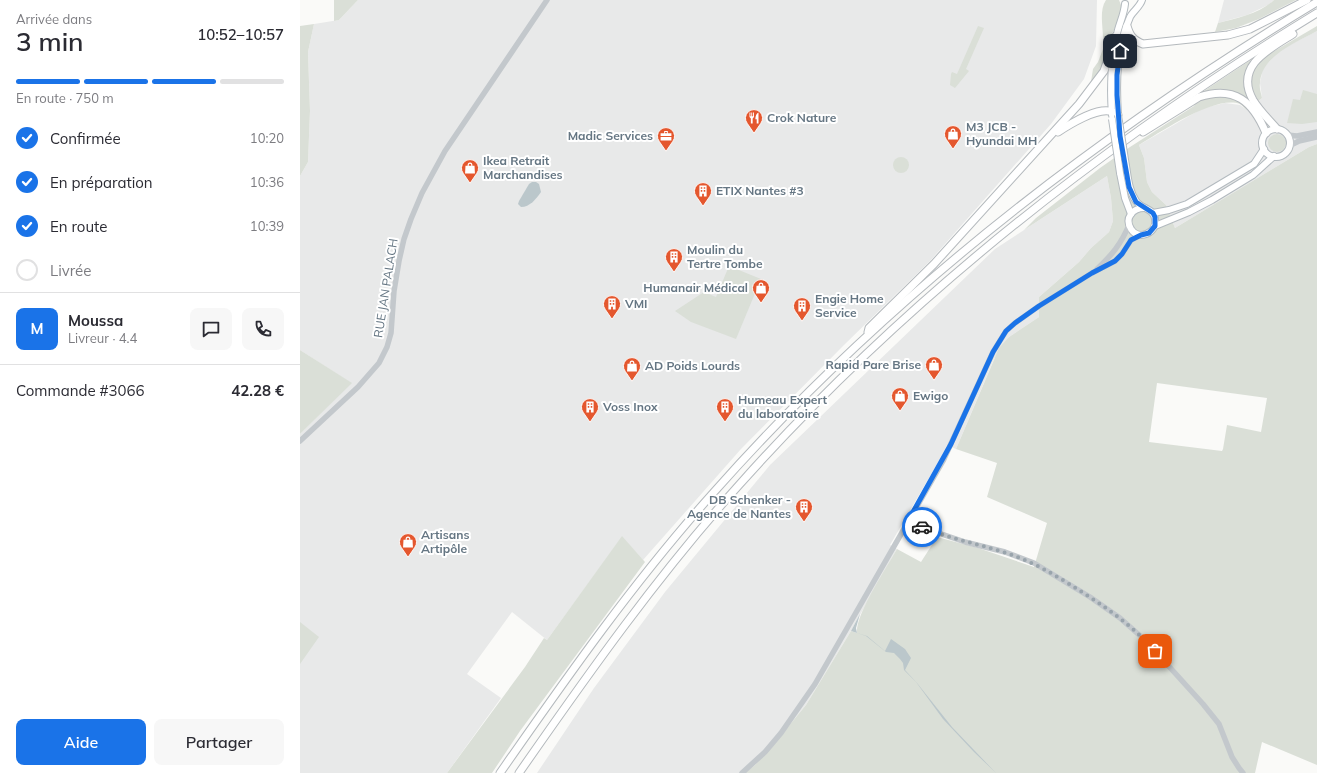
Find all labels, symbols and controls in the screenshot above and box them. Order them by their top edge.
text: Arrivée dans [16,11,92,27]
text: 3 min [16,25,84,58]
text: 10:52–10:57 [197,25,284,44]
pin [1103,34,1137,68]
icon: home [1109,40,1131,62]
text: En route · 750 m [16,90,114,106]
restaurant icon: Crok Nature [744,108,764,133]
place label: Crok Nature [767,110,837,125]
place label: M3 JCB - Hyundai MH [966,119,1037,148]
shop icon: M3 JCB - Hyundai MH [943,124,963,149]
office icon: Madic Services [656,126,676,151]
icon: check [16,127,38,149]
place label: Madic Services [568,128,653,143]
text: Confirmée [50,129,121,148]
text: 10:20 [250,130,284,146]
place label: Ikea Retrait Marchandises [483,153,563,182]
shop icon: Ikea Retrait Marchandises [460,158,480,183]
icon: check [16,171,38,193]
text: En préparation [50,173,153,192]
text: 10:36 [250,174,284,190]
building icon: ETIX Nantes #3 [693,181,713,206]
place label: ETIX Nantes #3 [716,183,804,198]
icon: check [16,215,38,237]
text: En route [50,217,107,236]
text: 10:39 [250,218,284,234]
street label: RUE JAN PALACH [370,237,401,339]
place label: Moulin du Tertre Tombe [687,242,763,271]
building icon: Moulin du Tertre Tombe [664,247,684,272]
text: Livrée [50,261,91,280]
shop icon: Humanair Médical [751,278,771,303]
place label: Humanair Médical [643,280,748,295]
place label: Engie Home Service [815,291,884,320]
building icon: VMI [602,294,622,319]
place label: VMI [624,296,648,311]
building icon: Engie Home Service [792,296,812,321]
button: chat [190,308,232,350]
button: phone [242,308,284,350]
text: Moussa [68,311,123,330]
text: M [30,319,44,338]
text: Livreur · 4.4 [68,330,137,346]
shop icon: Rapid Pare Brise [924,355,944,380]
shop icon: AD Poids Lourds [622,356,642,381]
place label: Rapid Pare Brise [826,357,921,372]
place label: AD Poids Lourds [645,358,740,373]
text: Commande #3066 [16,381,145,400]
text: 42.28 € [231,381,284,400]
shop icon: Ewigo [890,386,910,411]
place label: Ewigo [913,388,948,403]
place label: Humeau Expert du laboratoire [738,392,827,421]
building icon: Voss Inox [580,397,600,422]
building icon: Humeau Expert du laboratoire [715,397,735,422]
place label: Voss Inox [602,399,658,414]
place label: DB Schenker - Agence de Nantes [687,492,791,521]
building icon: DB Schenker - Agence de Nantes [794,497,814,522]
courier [902,507,942,547]
icon: car [911,516,933,538]
place label: Artisans Artipôle [421,527,469,556]
shop icon: Artisans Artipôle [398,532,418,557]
pin [1138,634,1172,668]
icon: bag [1144,640,1166,662]
button: Aide [16,719,146,765]
button: Partager [154,719,284,765]

